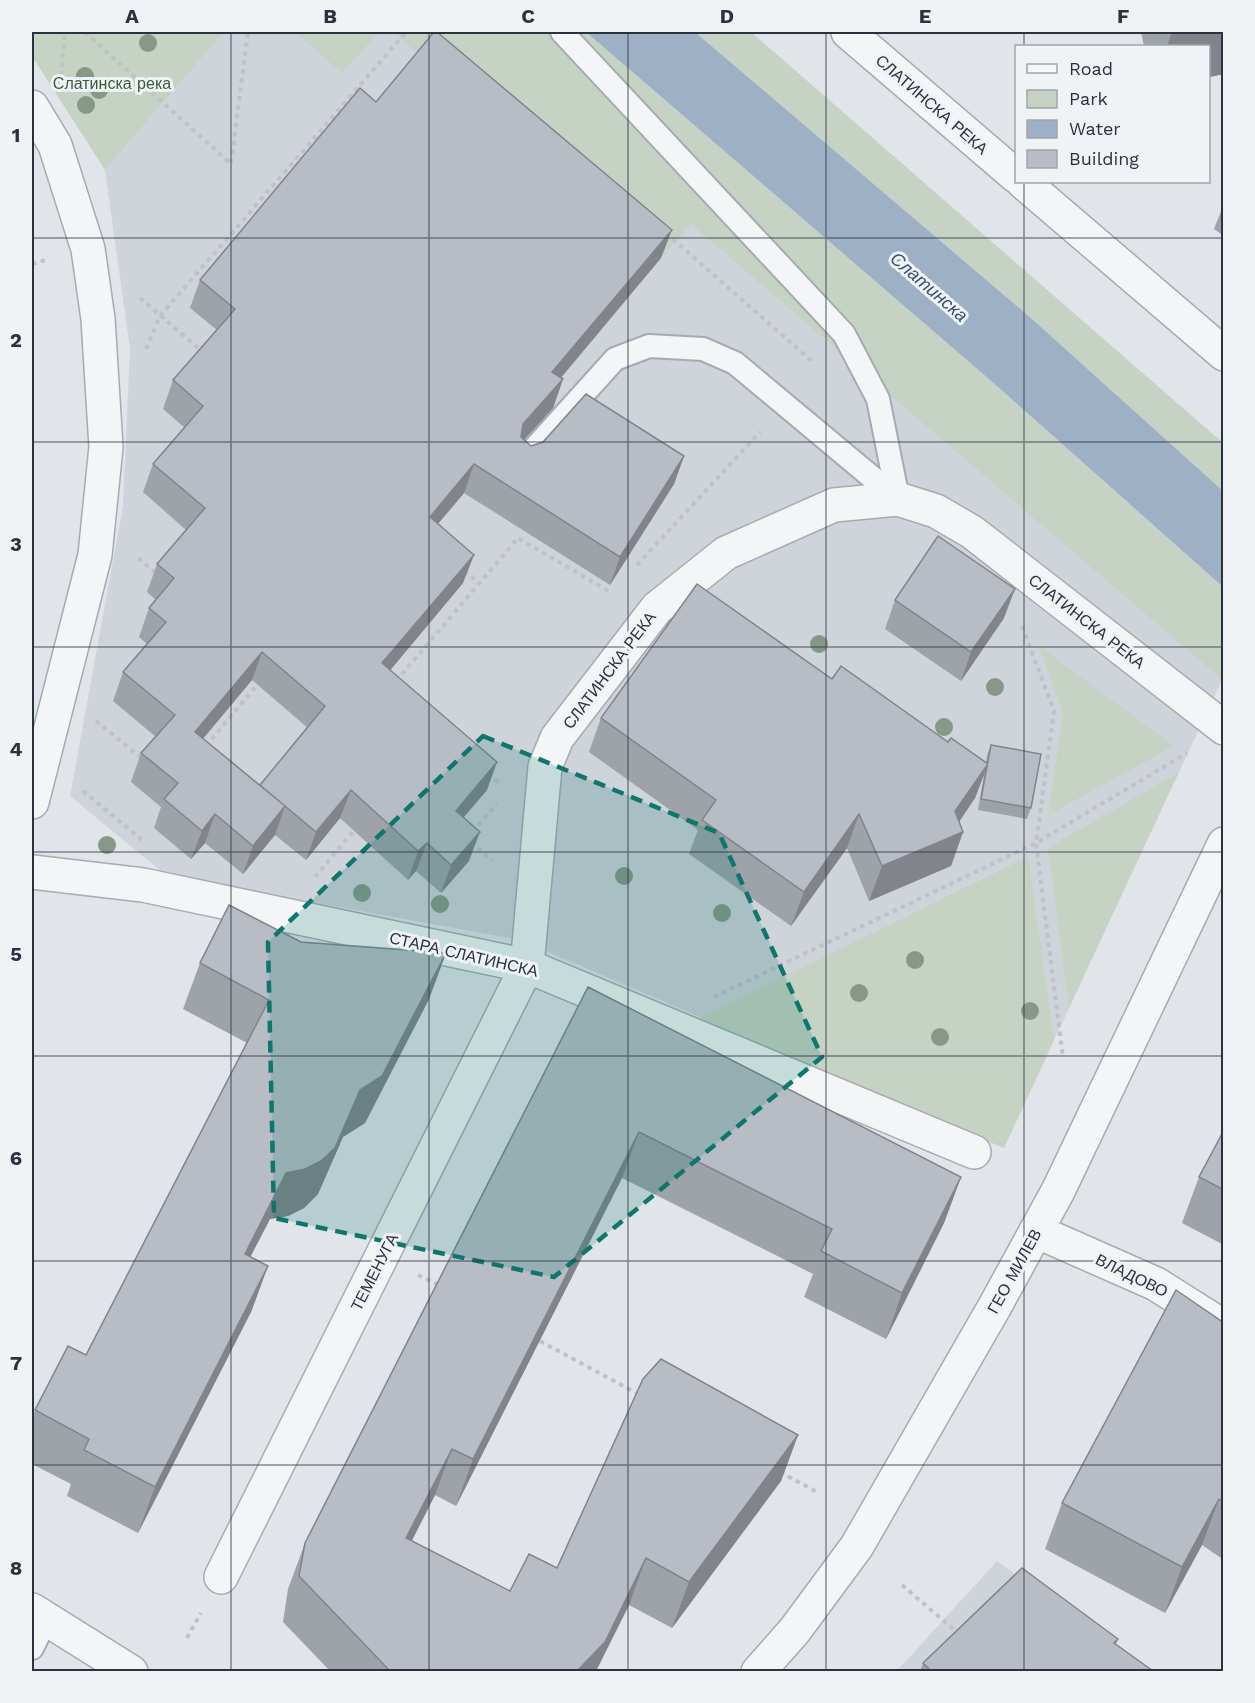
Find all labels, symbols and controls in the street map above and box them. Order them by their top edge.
text: A [125,4,139,28]
text: B [323,4,337,28]
text: C [521,4,535,28]
text: D [720,4,734,28]
text: E [919,4,931,28]
text: F [1117,4,1129,28]
legend [1015,45,1210,183]
street label: СЛАТИНСКА РЕКА [872,51,992,158]
text: Road [1069,58,1113,79]
park label: Слатинска река [53,74,171,93]
text: Park [1069,88,1108,109]
text: Water [1069,118,1121,139]
text: 1 [12,123,20,147]
text: Building [1069,148,1139,169]
water label: Слатинска [886,247,972,326]
text: 2 [10,328,22,352]
text: 3 [10,532,22,556]
street label: СЛАТИНСКА РЕКА [1025,570,1149,673]
street label: СЛАТИНСКА РЕКА [559,608,660,733]
text: 4 [10,737,23,761]
street label: СТАРА СЛАТИНСКА [388,928,540,981]
text: 5 [10,942,22,966]
text: 6 [10,1146,22,1170]
street label: ГЕО МИЛЕВ [983,1226,1046,1317]
street label: ТЕМЕНУГА [347,1230,402,1314]
street label: ВЛАДОВО [1093,1250,1171,1301]
text: 7 [10,1351,22,1375]
text: 8 [10,1556,22,1580]

